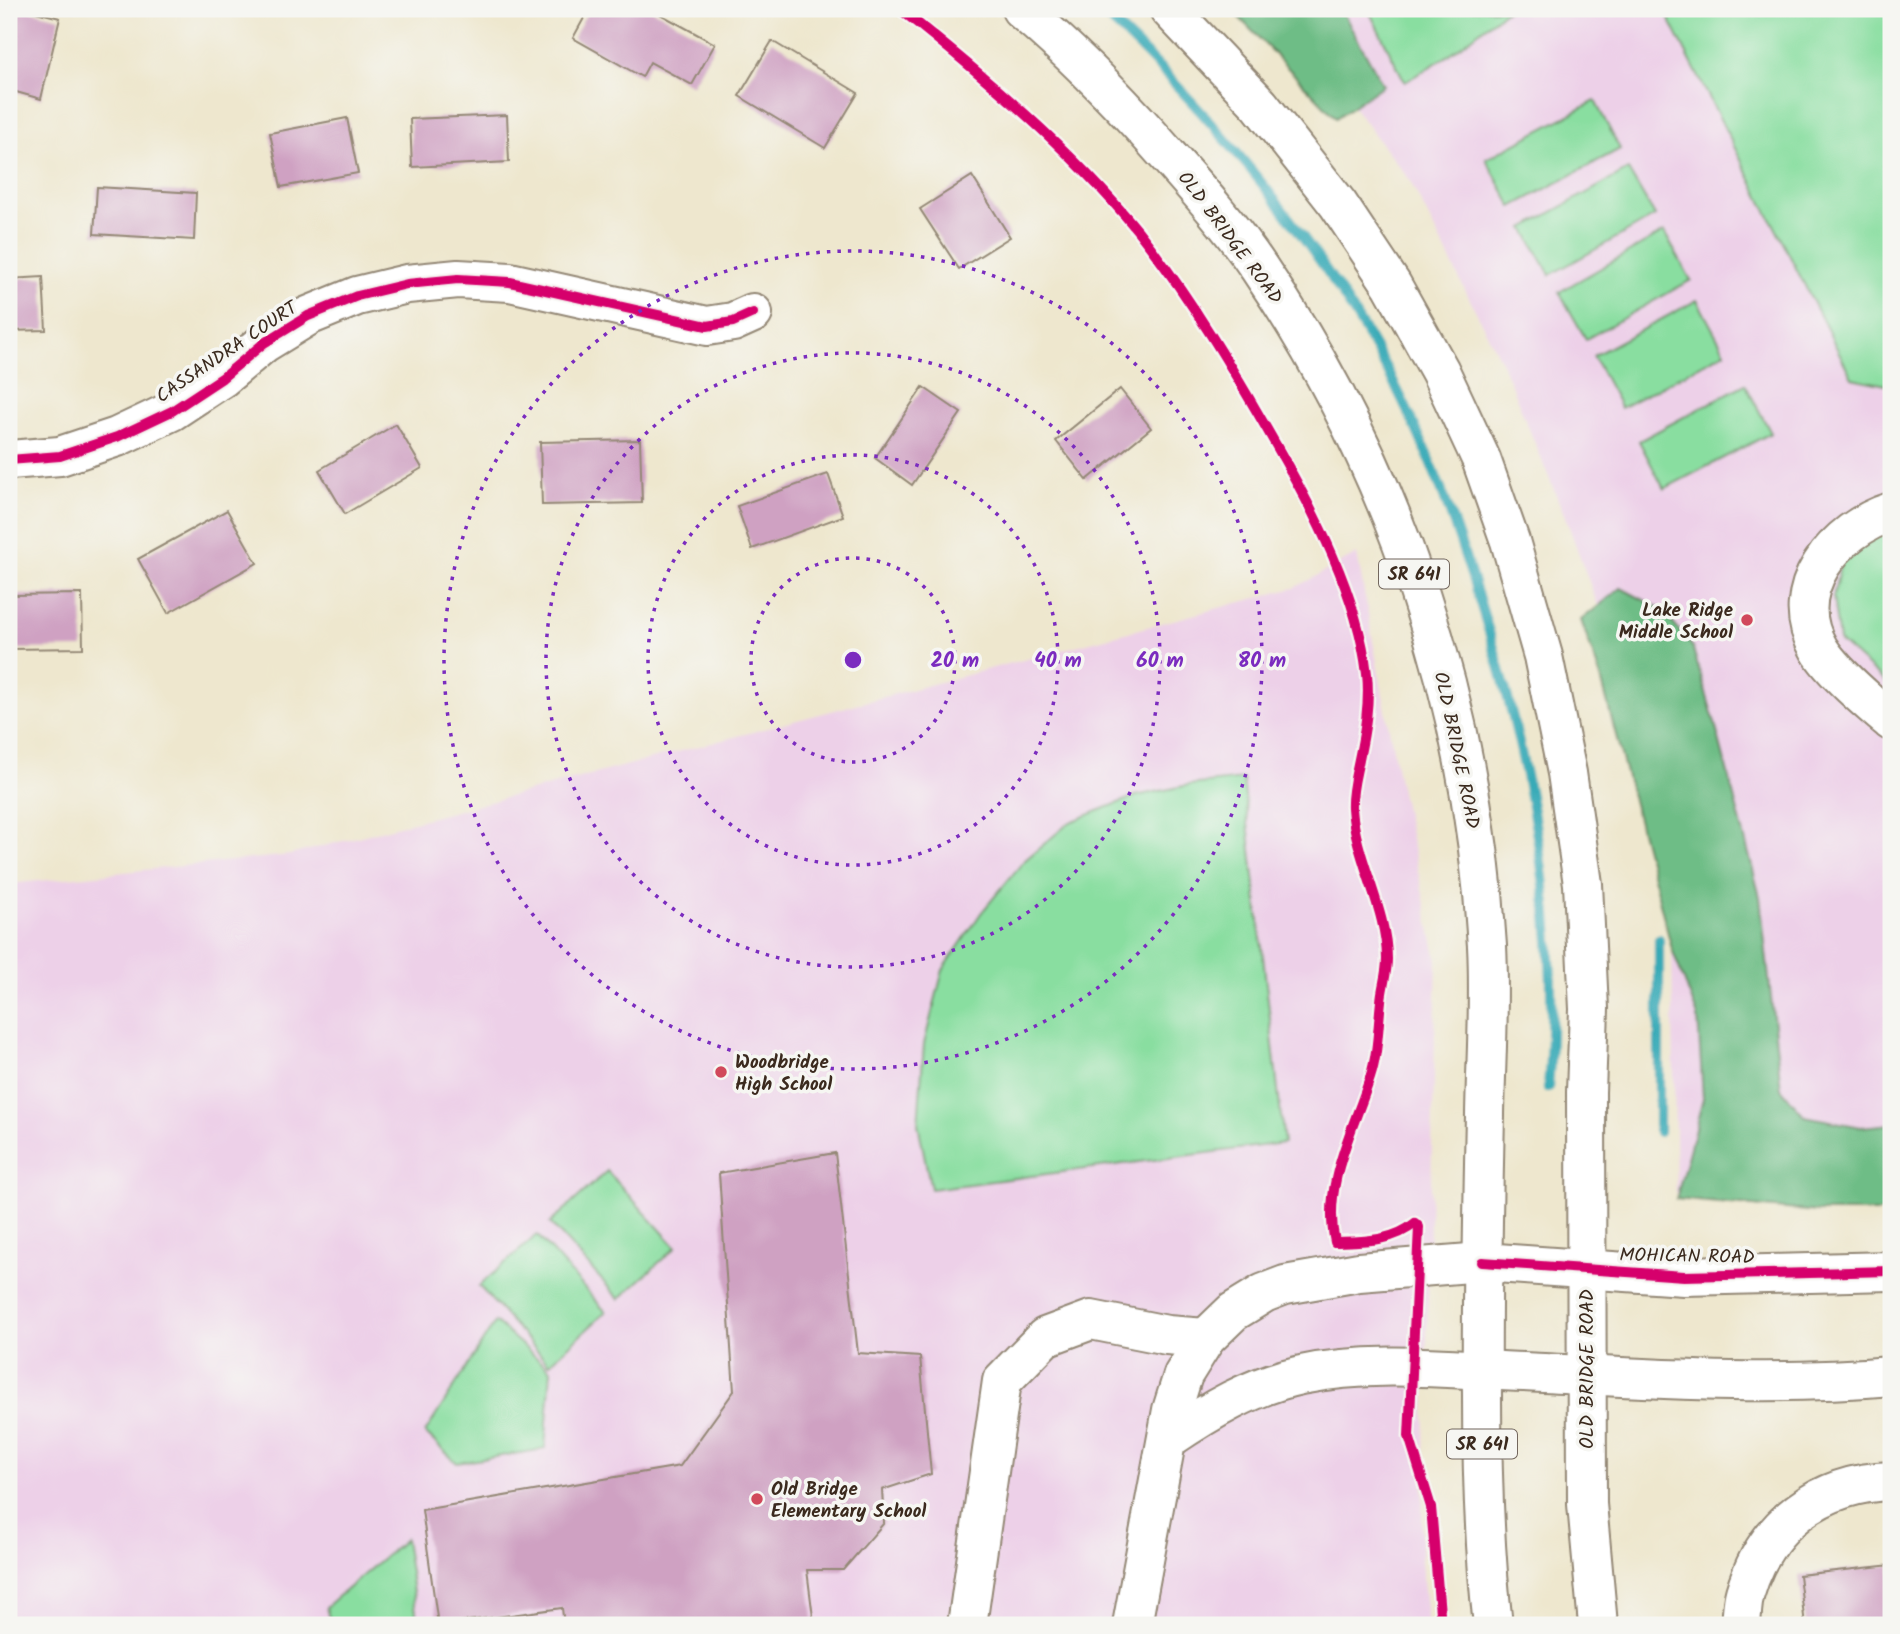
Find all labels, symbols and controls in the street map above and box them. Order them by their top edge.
street label: OLD BRIDGE ROAD [1169,165,1290,311]
street label: CASSANDRA COURT [150,293,306,411]
road number: SR 641 [1379,560,1449,588]
place label: Lake Ridge Middle School [1619,596,1734,648]
marker: Lake Ridge Middle School [1739,612,1755,628]
text: 20 m [931,645,979,678]
text: 40 m [1034,645,1082,678]
text: 60 m [1136,645,1184,678]
text: 80 m [1238,645,1286,678]
centre of rings [841,648,865,672]
street label: OLD BRIDGE ROAD [1425,669,1487,832]
place label: Woodbridge High School [735,1048,833,1100]
marker: Woodbridge High School [713,1064,729,1080]
street label: MOHICAN ROAD [1619,1241,1755,1273]
street label: OLD BRIDGE ROAD [1573,1289,1603,1449]
road number: SR 641 [1447,1429,1517,1458]
place label: Old Bridge Elementary School [771,1475,927,1527]
marker: Old Bridge Elementary School [749,1491,765,1507]

